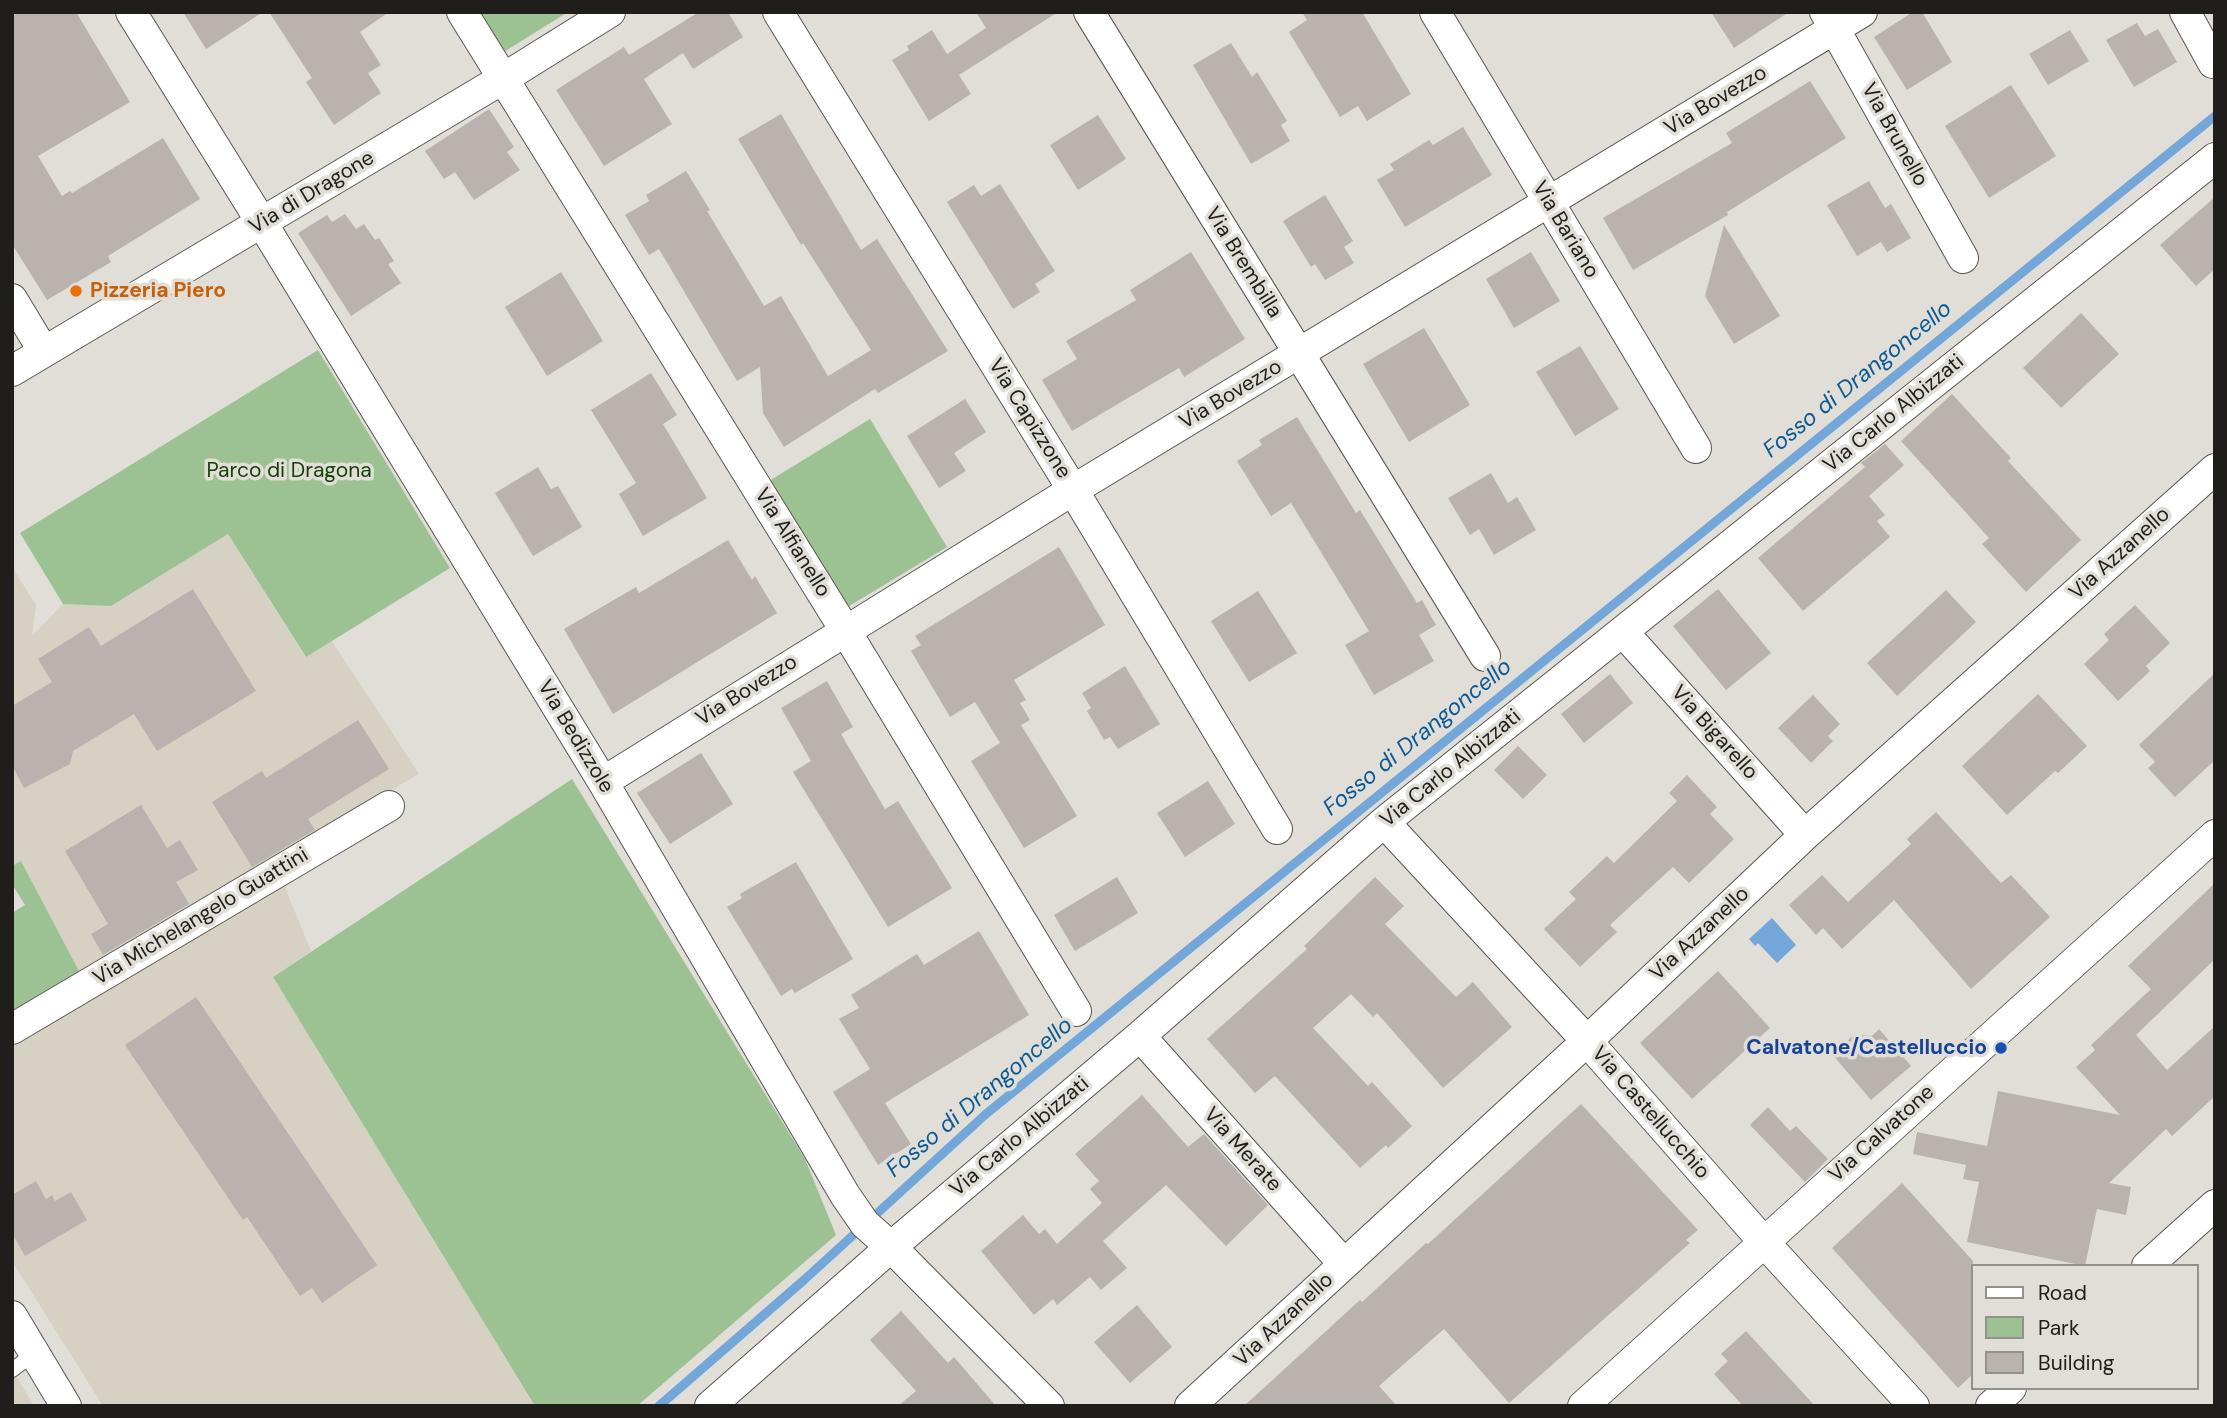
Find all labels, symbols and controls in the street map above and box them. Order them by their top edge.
street label: Via Bovezzo [1660,61,1772,141]
street label: Via Brunello [1855,79,1933,191]
street label: Via di Dragone [245,146,379,240]
street label: Via Bariano [1526,177,1604,283]
street label: Via Brembilla [1199,203,1287,323]
place label: Pizzeria Piero [90,278,226,304]
marker: Pizzeria Piero [68,283,84,299]
water label: Fosso di Drangoncello [1758,296,1958,464]
street label: Via Carlo Albizzati [1819,350,1969,478]
street label: Via Capizzone [982,354,1076,484]
street label: Via Bovezzo [1175,355,1287,435]
park label: Parco di Dragona [206,458,372,484]
street label: Via Alfianello [749,484,835,602]
street label: Via Azzanello [2065,502,2175,606]
street label: Via Bovezzo [692,650,802,732]
water label: Fosso di Drangoncello [1318,654,1518,822]
street label: Via Bedizzole [531,676,619,798]
street label: Via Bigarello [1665,681,1763,785]
street label: Via Carlo Albizzati [1376,705,1526,833]
street label: Via Michelangelo Guattini [89,843,313,991]
street label: Via Azzanello [1645,882,1755,986]
water label: Fosso di Drangoncello [881,1012,1079,1184]
place label: Calvatone/Castelluccio [1746,1035,1987,1061]
marker: Calvatone/Castelluccio [1993,1040,2009,1056]
street label: Via Castellucchio [1586,1042,1714,1184]
street label: Via Carlo Albizzati [945,1072,1095,1202]
street label: Via Calvatone [1824,1080,1940,1188]
street label: Via Merate [1198,1103,1286,1197]
legend [1972,1264,2199,1390]
street label: Via Azzanello [1229,1268,1339,1372]
text: Road [2038,1279,2087,1307]
text: Park [2038,1314,2079,1342]
text: Building [2038,1349,2114,1377]

